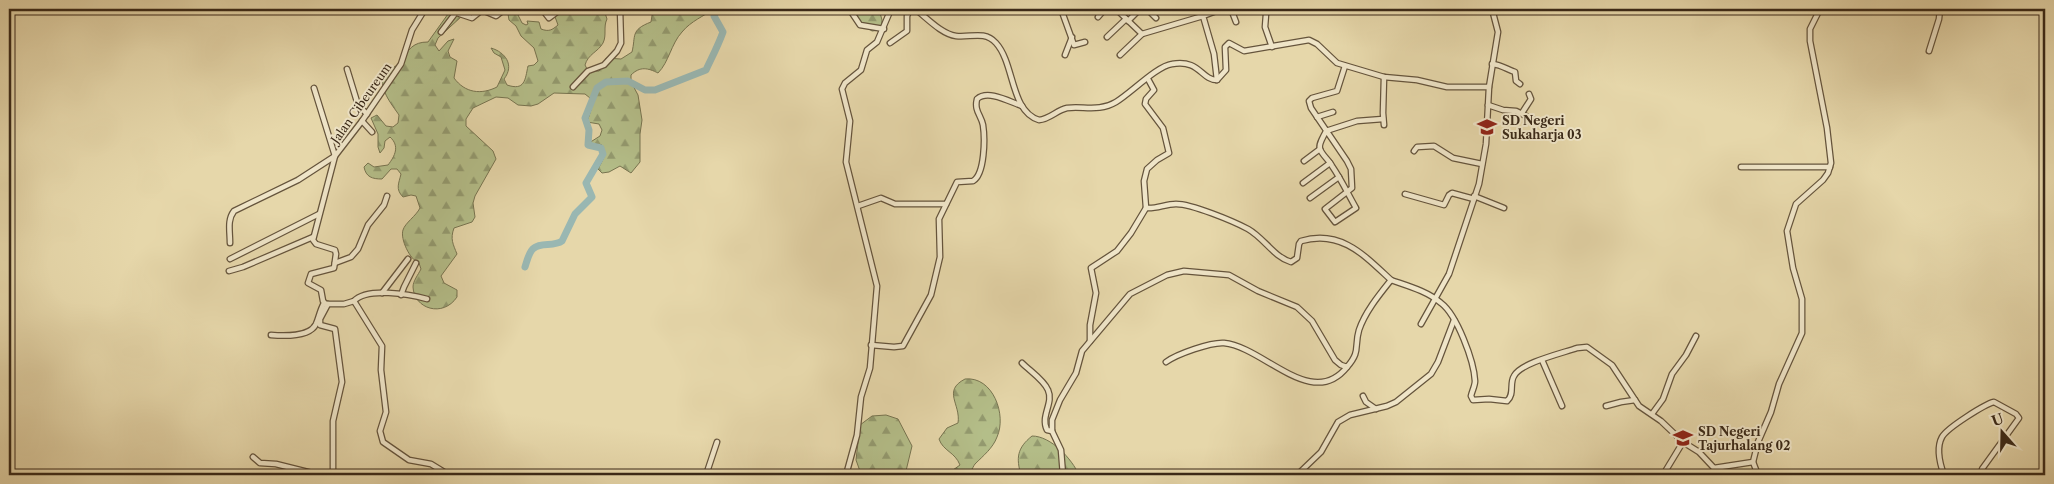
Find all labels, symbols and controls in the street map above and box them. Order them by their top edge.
street label: Jalan Cibeureum [326,60,395,148]
place label: SD Negeri Sukaharja 03 [1502,113,1582,142]
school or university icon: SD Negeri Sukaharja 03 [1476,116,1498,138]
north arrow [1976,406,2026,456]
text: U [1989,409,2007,430]
place label: SD Negeri Tajurhalang 02 [1698,424,1790,453]
school or university icon: SD Negeri Tajurhalang 02 [1672,427,1694,449]

